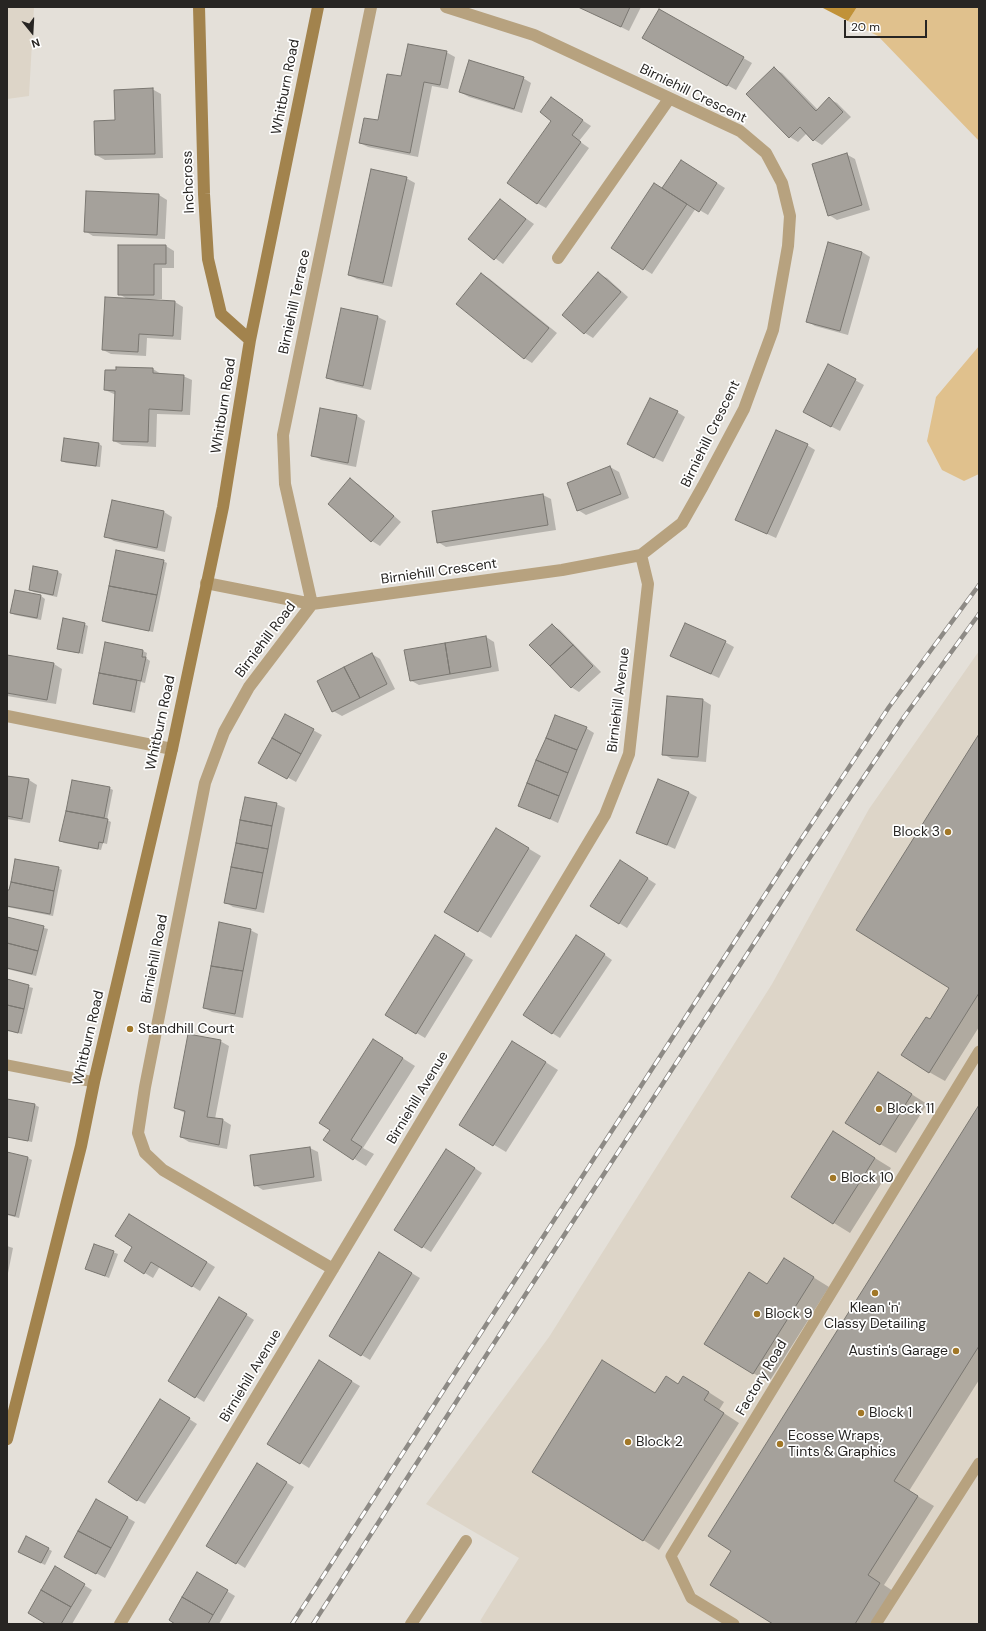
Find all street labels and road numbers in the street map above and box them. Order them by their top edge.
street label: Whitburn Road [269,38,303,136]
street label: Birniehill Crescent [637,61,749,127]
street label: Inchcross [180,150,198,214]
street label: Birniehill Terrace [276,248,314,356]
street label: Whitburn Road [208,357,240,455]
street label: Birniehill Crescent [678,378,744,490]
street label: Birniehill Crescent [380,556,498,588]
street label: Birniehill Road [232,599,300,681]
street label: Birniehill Avenue [604,647,634,753]
street label: Whitburn Road [143,674,179,772]
street label: Birniehill Road [138,913,172,1005]
street label: Whitburn Road [70,989,108,1087]
street label: Birniehill Avenue [384,1049,452,1147]
street label: Birniehill Avenue [217,1327,285,1425]
street label: Factory Road [733,1337,791,1419]

